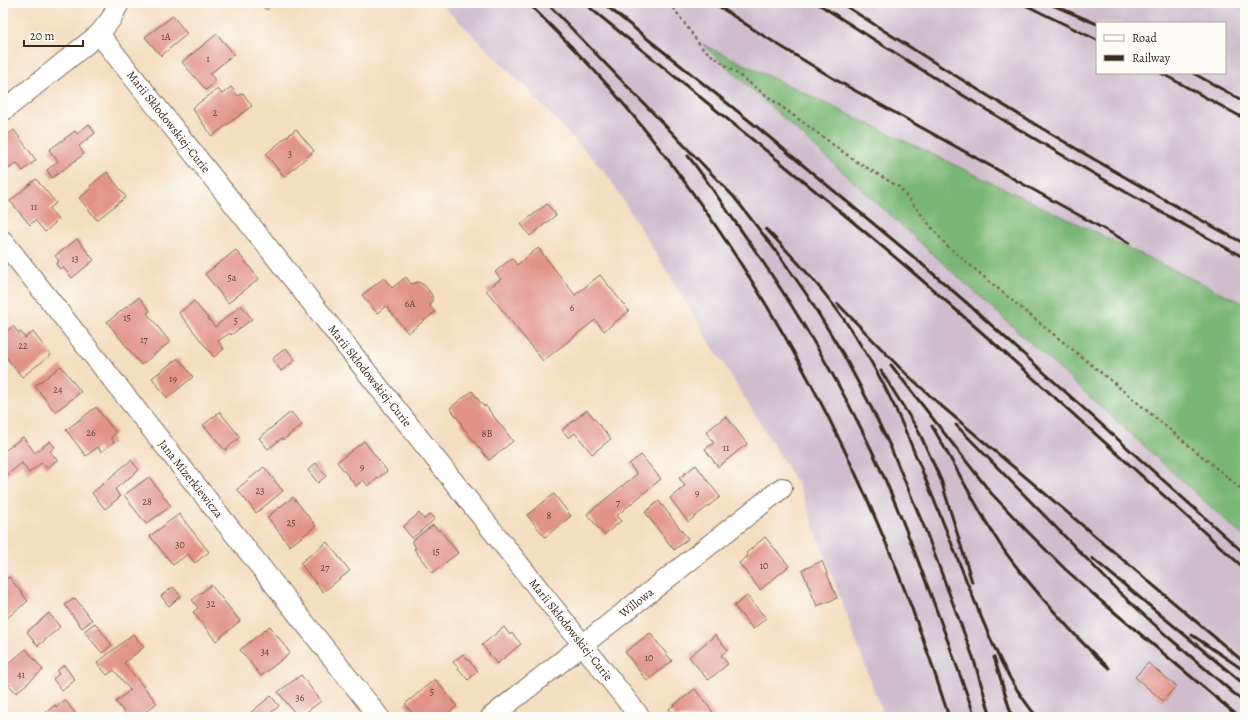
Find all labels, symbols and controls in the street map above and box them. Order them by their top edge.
scale bar [24,22,83,48]
legend [1096,22,1226,74]
text: 20 m [30,28,54,44]
house number: 1A [161,30,171,43]
text: Road [1132,30,1158,46]
text: Railway [1132,50,1171,66]
house number: 1 [206,52,210,65]
street label: Marii Skłodowskiej-Curie [123,67,214,176]
house number: 2 [213,106,218,119]
house number: 3 [288,147,292,160]
house number: 11 [31,200,38,213]
house number: 13 [71,252,79,265]
house number: 5a [228,271,237,284]
house number: 6A [405,297,415,310]
house number: 6 [570,301,575,314]
house number: 15 [123,311,131,324]
house number: 5 [234,314,238,327]
street label: Marii Skłodowskiej-Curie [324,321,415,430]
house number: 17 [140,333,149,346]
house number: 22 [18,339,28,352]
house number: 19 [169,372,177,385]
house number: 24 [53,383,63,396]
house number: 26 [86,426,96,439]
house number: 8B [482,427,492,440]
street label: Jana Mizerkiewicza [155,436,227,522]
house number: 11 [723,441,730,454]
house number: 9 [360,460,365,473]
house number: 23 [256,484,264,497]
house number: 9 [695,486,700,499]
house number: 28 [142,495,152,508]
house number: 7 [616,496,621,509]
house number: 8 [547,509,552,522]
house number: 25 [286,516,296,529]
house number: 30 [175,538,185,551]
house number: 15 [432,545,440,558]
house number: 10 [760,559,768,572]
house number: 27 [321,561,330,574]
street label: Marii Skłodowskiej-Curie [525,575,616,684]
street label: Willowa [615,584,657,622]
house number: 32 [207,597,216,610]
house number: 34 [261,645,270,658]
house number: 10 [645,651,653,664]
house number: 41 [17,668,26,681]
house number: 5 [430,685,434,698]
house number: 36 [296,691,305,704]

